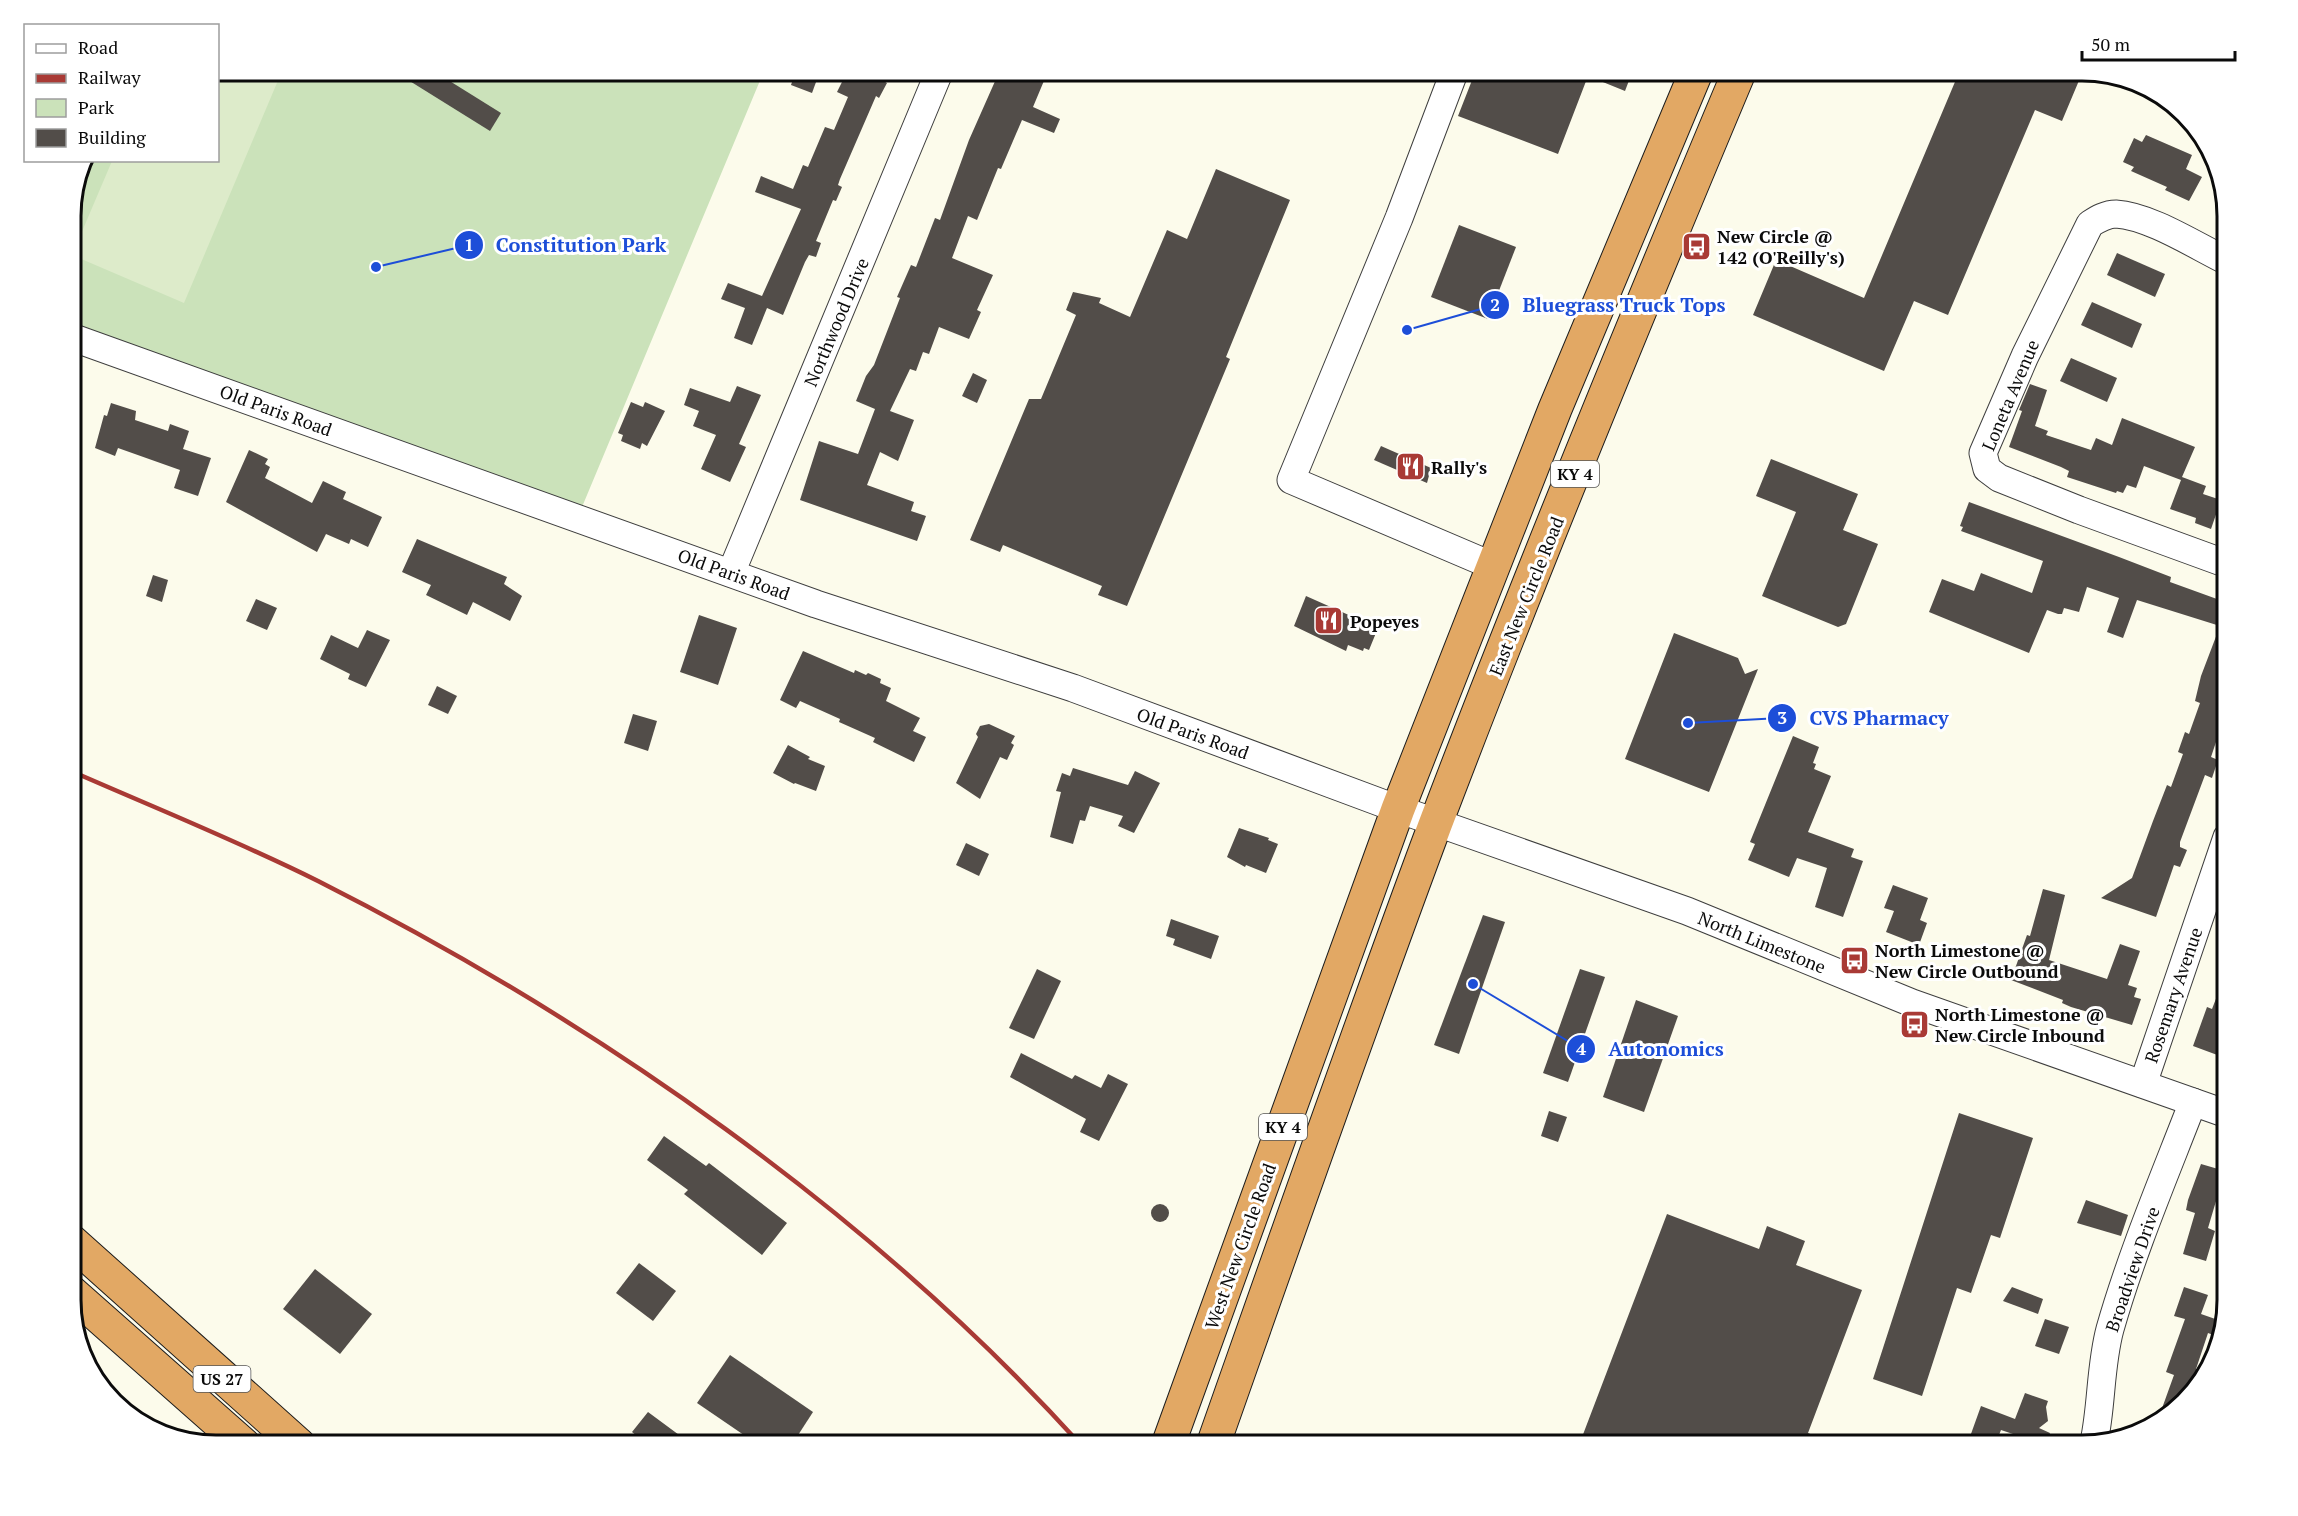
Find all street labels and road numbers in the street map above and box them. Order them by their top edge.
street label: Northwood Drive [798,254,874,390]
street label: Loneta Avenue [1976,336,2044,454]
street label: Old Paris Road [217,379,335,441]
road number: KY 4 [1551,461,1599,487]
street label: East New Circle Road [1483,513,1569,679]
street label: Old Paris Road [675,543,793,605]
street label: Old Paris Road [1134,702,1252,764]
street label: North Limestone [1695,905,1829,979]
street label: Rosemary Avenue [2139,924,2207,1066]
road number: KY 4 [1259,1114,1307,1140]
street label: West New Circle Road [1199,1160,1281,1332]
street label: Broadview Drive [2099,1203,2165,1335]
road number: US 27 [194,1366,250,1392]

